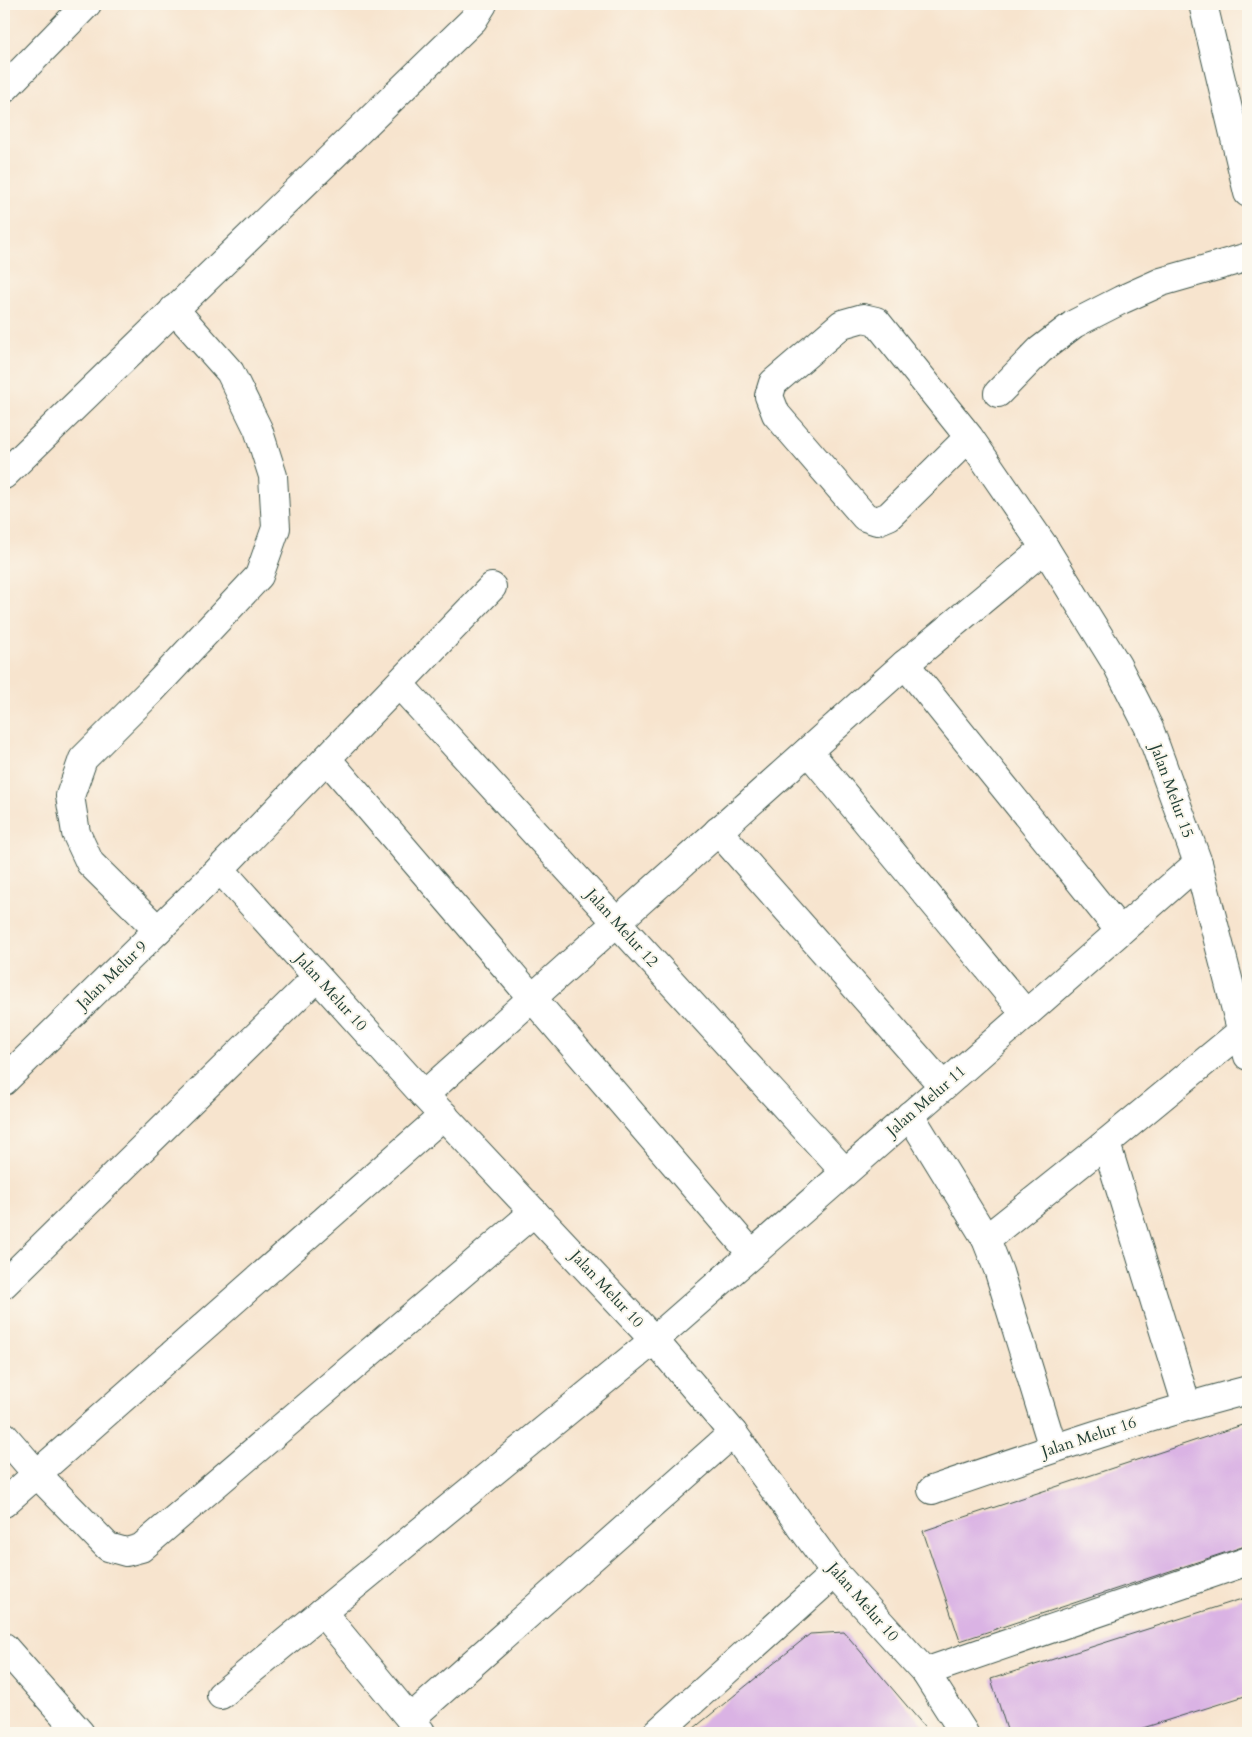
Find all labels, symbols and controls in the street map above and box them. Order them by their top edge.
street label: Jalan Melur 15 [1144,739,1199,841]
street label: Jalan Melur 12 [580,883,663,972]
street label: Jalan Melur 9 [70,936,152,1016]
street label: Jalan Melur 10 [289,947,372,1036]
street label: Jalan Melur 11 [880,1060,970,1143]
street label: Jalan Melur 10 [564,1244,649,1332]
street label: Jalan Melur 16 [1037,1411,1139,1463]
street label: Jalan Melur 10 [821,1556,904,1646]

